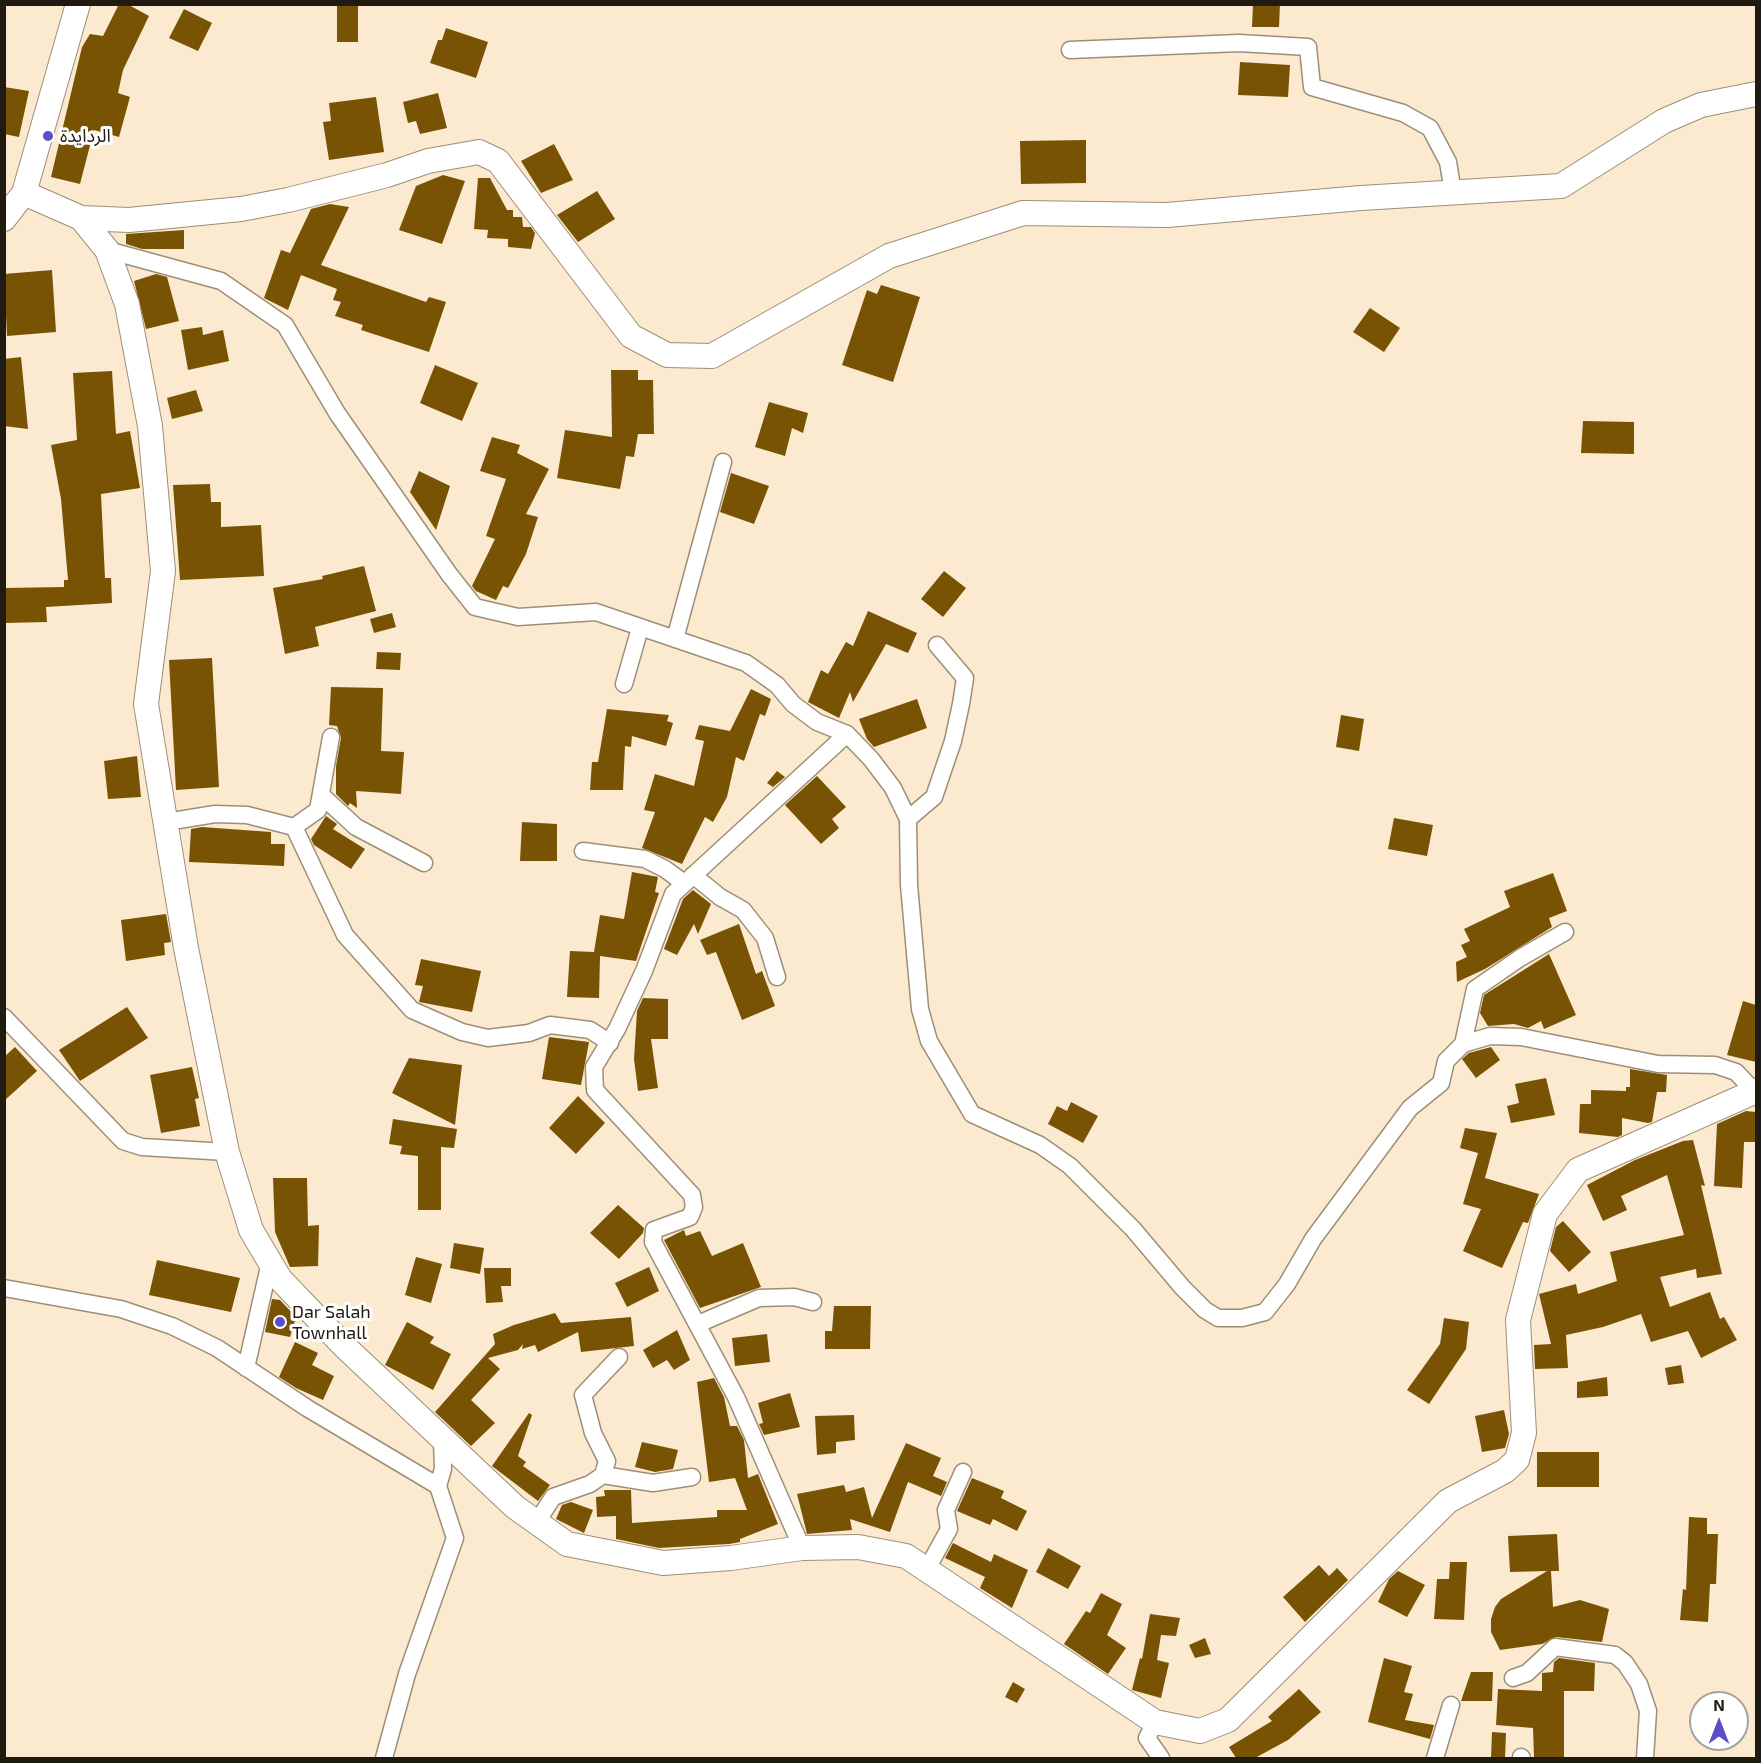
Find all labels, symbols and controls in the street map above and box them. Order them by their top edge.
place label: الردايدة [60,125,111,147]
marker: الردايدة [41,129,55,143]
place label: Dar Salah Townhall [292,1301,371,1344]
marker: Dar Salah Townhall [273,1315,287,1329]
north arrow [1689,1691,1749,1751]
text: N [1713,1695,1725,1714]

